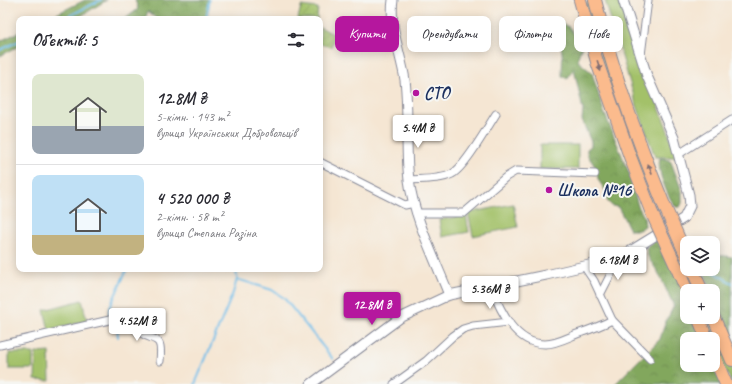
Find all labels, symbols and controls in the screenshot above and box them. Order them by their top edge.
chip: Купити [335,16,399,52]
chip: Орендувати [407,16,491,52]
chip: Фільтри [499,16,566,52]
chip: Нове [574,16,623,52]
icon: filters [285,29,307,51]
text: Об’єктів: 5 [32,30,97,51]
one-way arrow [596,61,602,73]
place label: СТО [424,83,451,104]
text: 12.8M ₴ [156,88,207,109]
marker: СТО [411,88,421,98]
icon: home [64,90,112,138]
text: 5-кімн. · 143 m² [156,109,229,125]
pin: 5.4M ₴ [385,115,451,149]
text: 5.4M ₴ [402,120,434,136]
text: вулиця Українських Добровольців [156,125,296,141]
one-way arrow [646,162,652,174]
place label: Школа №16 [557,180,632,201]
marker: Школа №16 [544,185,554,195]
text: 4 520 000 ₴ [156,188,229,209]
icon: home [64,191,112,239]
text: 2-кімн. · 58 m² [156,209,223,225]
text: вулиця Степана Разіна [156,225,256,241]
map controls [680,236,720,372]
button: layers [680,236,720,276]
pin: 6.18M ₴ [581,247,655,281]
text: 6.18M ₴ [599,252,638,268]
pin: 5.36M ₴ [453,276,527,310]
text: 5.36M ₴ [471,281,509,297]
button: + [680,284,720,324]
pin: 12.8M ₴ [335,292,409,326]
text: 12.8M ₴ [353,297,391,313]
pin: 4.52M ₴ [100,308,174,342]
text: 4.52M ₴ [118,313,156,329]
button: − [680,332,720,372]

